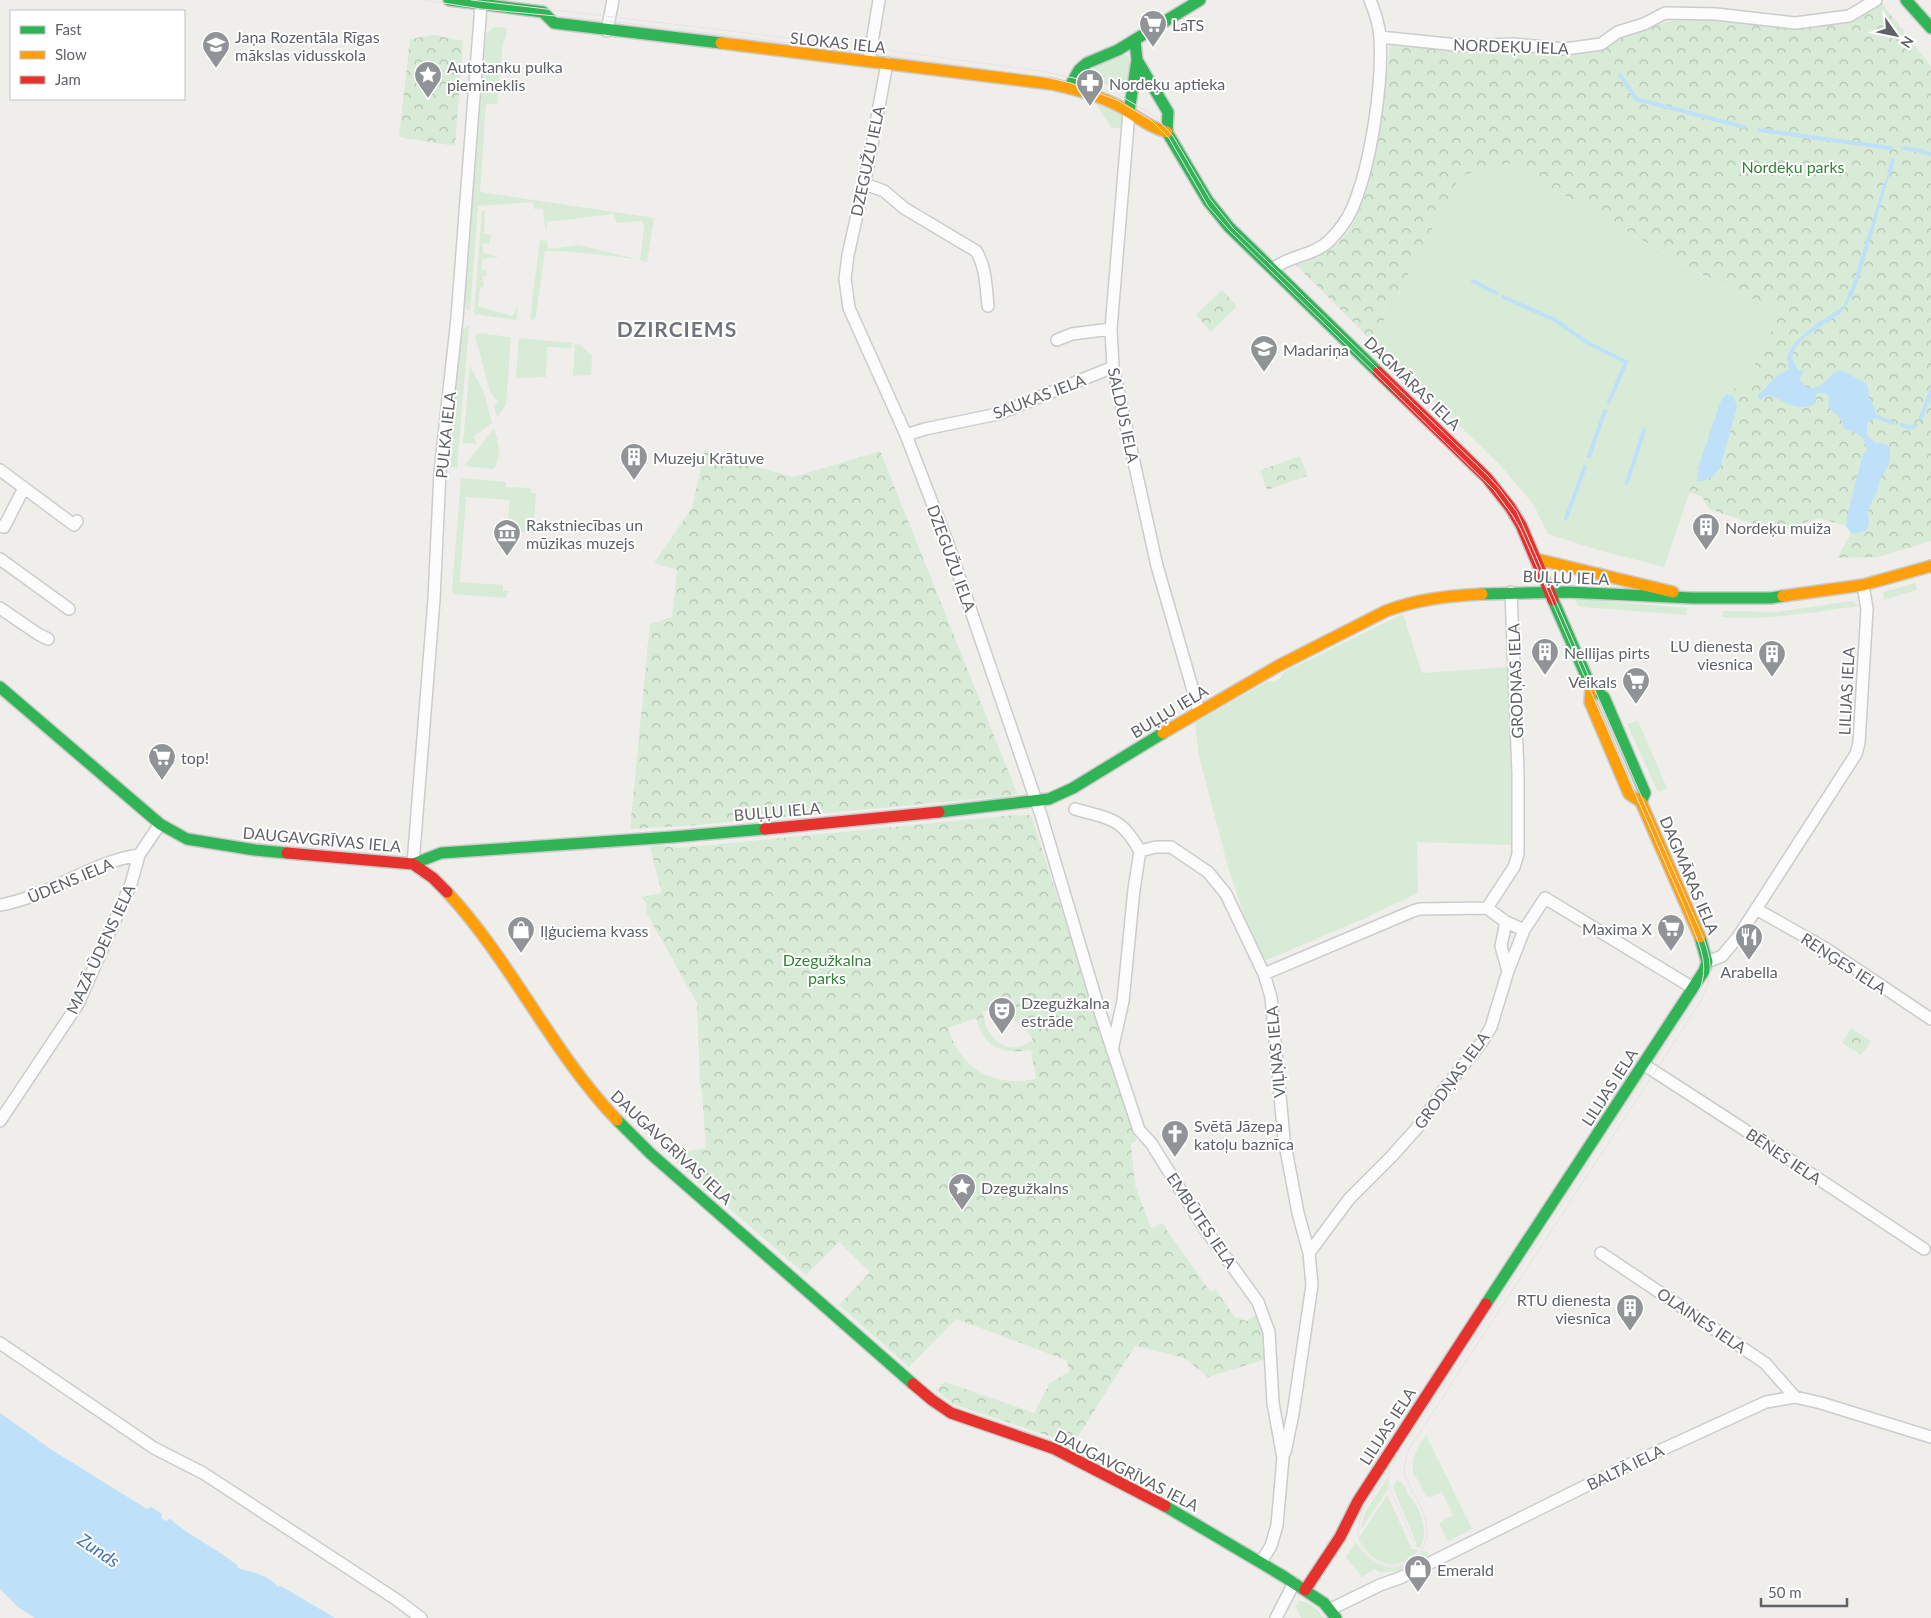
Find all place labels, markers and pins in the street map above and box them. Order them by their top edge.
supermarket icon: LaTS [1138,9,1168,48]
place label: LaTS [1172,15,1204,34]
place label: Jaņa Rozentāla Rīgas mākslas vidusskola [235,27,380,64]
school or university icon: Jaņa Rozentāla Rīgas mākslas vidusskola [201,30,231,69]
place label: Autotanku pulka piemineklis [447,57,563,94]
place icon: Autotanku pulka piemineklis [413,60,443,99]
pharmacy icon: Nordeķu aptieka [1075,68,1105,107]
place label: Nordeķu aptieka [1109,74,1225,93]
school or university icon: Madariņa [1249,334,1279,373]
place label: Madariņa [1283,340,1349,359]
building icon: Muzeju Krātuve [619,442,649,481]
place label: Muzeju Krātuve [653,448,764,467]
building icon: Nordeķu muiža [1691,512,1721,551]
place label: Rakstniecības un mūzikas muzejs [526,515,643,552]
museum icon: Rakstniecības un mūzikas muzejs [492,518,522,557]
place label: Nordeķu muiža [1725,518,1831,537]
place label: LU dienesta viesnica [1670,636,1753,673]
building icon: Nellijas pirts [1530,637,1560,676]
building icon: LU dienesta viesnica [1757,639,1787,678]
place label: Nellijas pirts [1564,643,1650,662]
supermarket icon: Veikals [1621,666,1651,705]
place label: Veikals [1568,672,1617,691]
supermarket icon: top! [147,742,177,781]
place label: top! [181,748,209,767]
supermarket icon: Maxima X [1656,913,1686,952]
shop icon: Iļģuciema kvass [506,915,536,954]
place label: Maxima X [1582,919,1653,938]
place label: Iļģuciema kvass [540,921,649,940]
restaurant icon: Arabella [1734,922,1764,961]
place label: Arabella [1720,962,1778,981]
place label: Dzegužkalna estrāde [1021,993,1110,1030]
theatre icon: Dzegužkalna estrāde [987,996,1017,1035]
place label: Svētā Jāzepa katoļu baznīca [1194,1116,1294,1153]
church icon: Svētā Jāzepa katoļu baznīca [1160,1119,1190,1158]
place icon: Dzegužkalns [947,1172,977,1211]
place label: Dzegužkalns [981,1178,1069,1197]
place label: RTU dienesta viesnīca [1517,1290,1611,1327]
building icon: RTU dienesta viesnīca [1615,1293,1645,1332]
shop icon: Emerald [1403,1554,1433,1593]
place label: Emerald [1437,1560,1494,1579]

